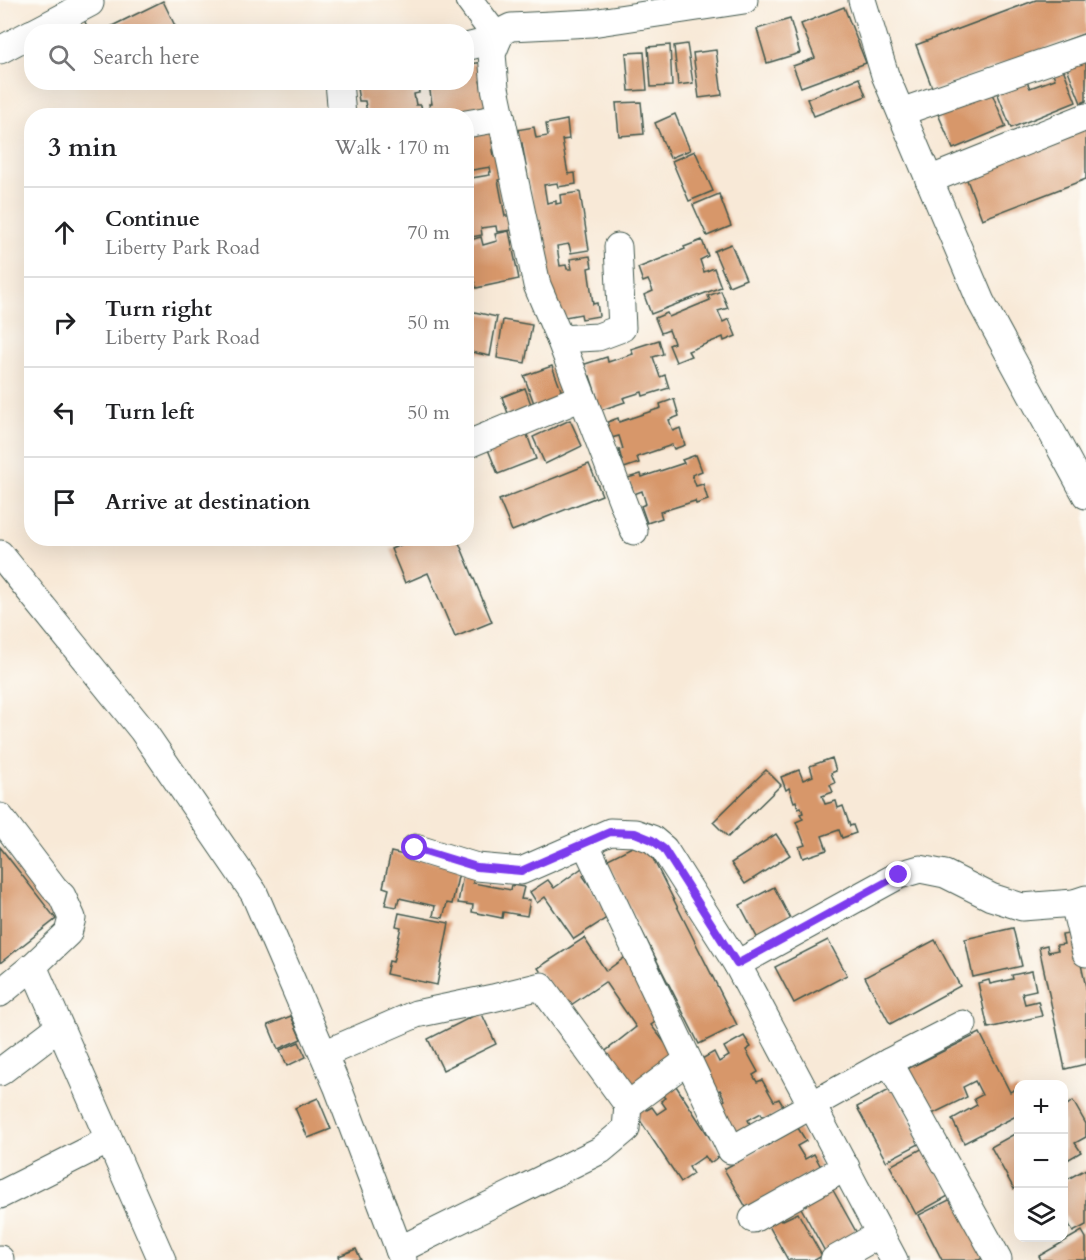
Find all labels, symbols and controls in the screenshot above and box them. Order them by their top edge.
search box [24,24,474,90]
icon: search [45,41,78,74]
text: Search here [93,42,200,72]
text: 3 min [48,130,117,165]
text: Walk · 170 m [335,134,450,161]
text: Continue [105,204,200,234]
icon: ahead [48,216,81,249]
text: 70 m [407,219,450,246]
text: Liberty Park Road [105,234,260,261]
text: Turn right [105,294,212,324]
icon: right [48,306,81,339]
text: 50 m [407,309,450,336]
text: Liberty Park Road [105,324,260,351]
icon: left [48,396,81,429]
text: Turn left [105,397,194,427]
text: 50 m [407,399,450,426]
icon: arrive [48,486,81,519]
text: Arrive at destination [105,487,310,517]
route start [401,834,427,860]
route end [885,861,911,887]
map controls [1014,1080,1068,1242]
button: + [1014,1080,1068,1134]
button: − [1014,1134,1068,1188]
button: layers [1014,1188,1068,1242]

